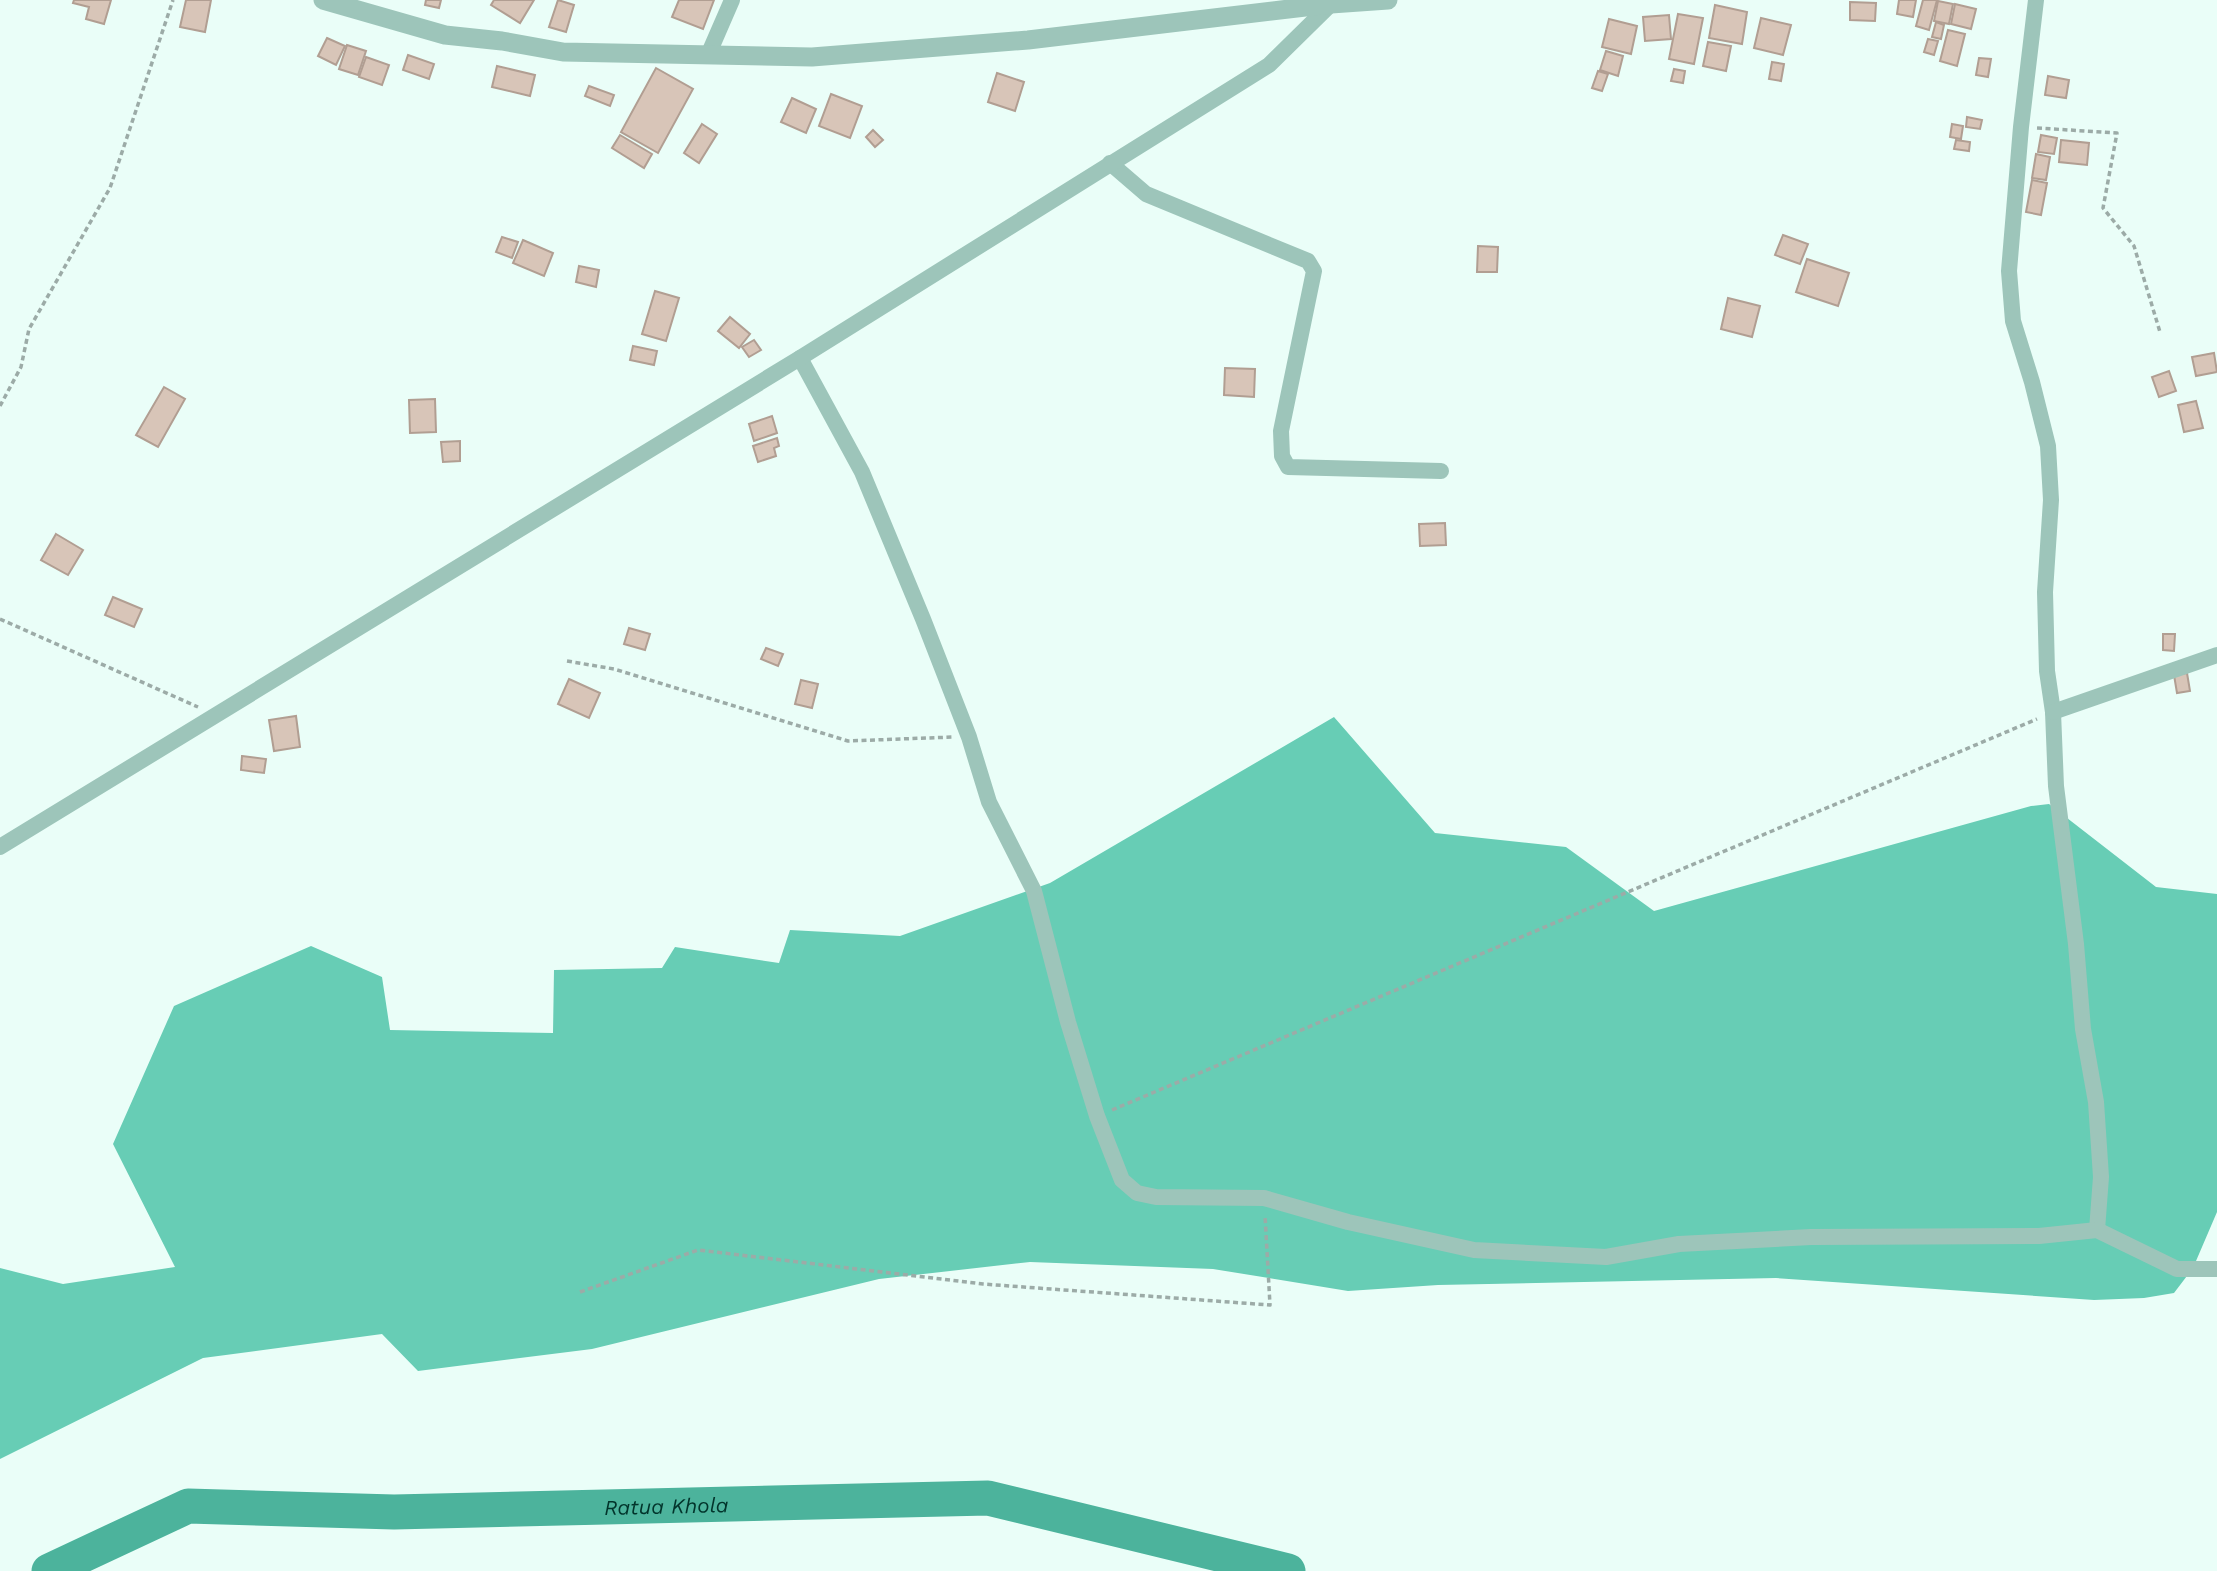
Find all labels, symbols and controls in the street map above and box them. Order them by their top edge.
water label: Ratua Khola [604,1492,729,1520]

